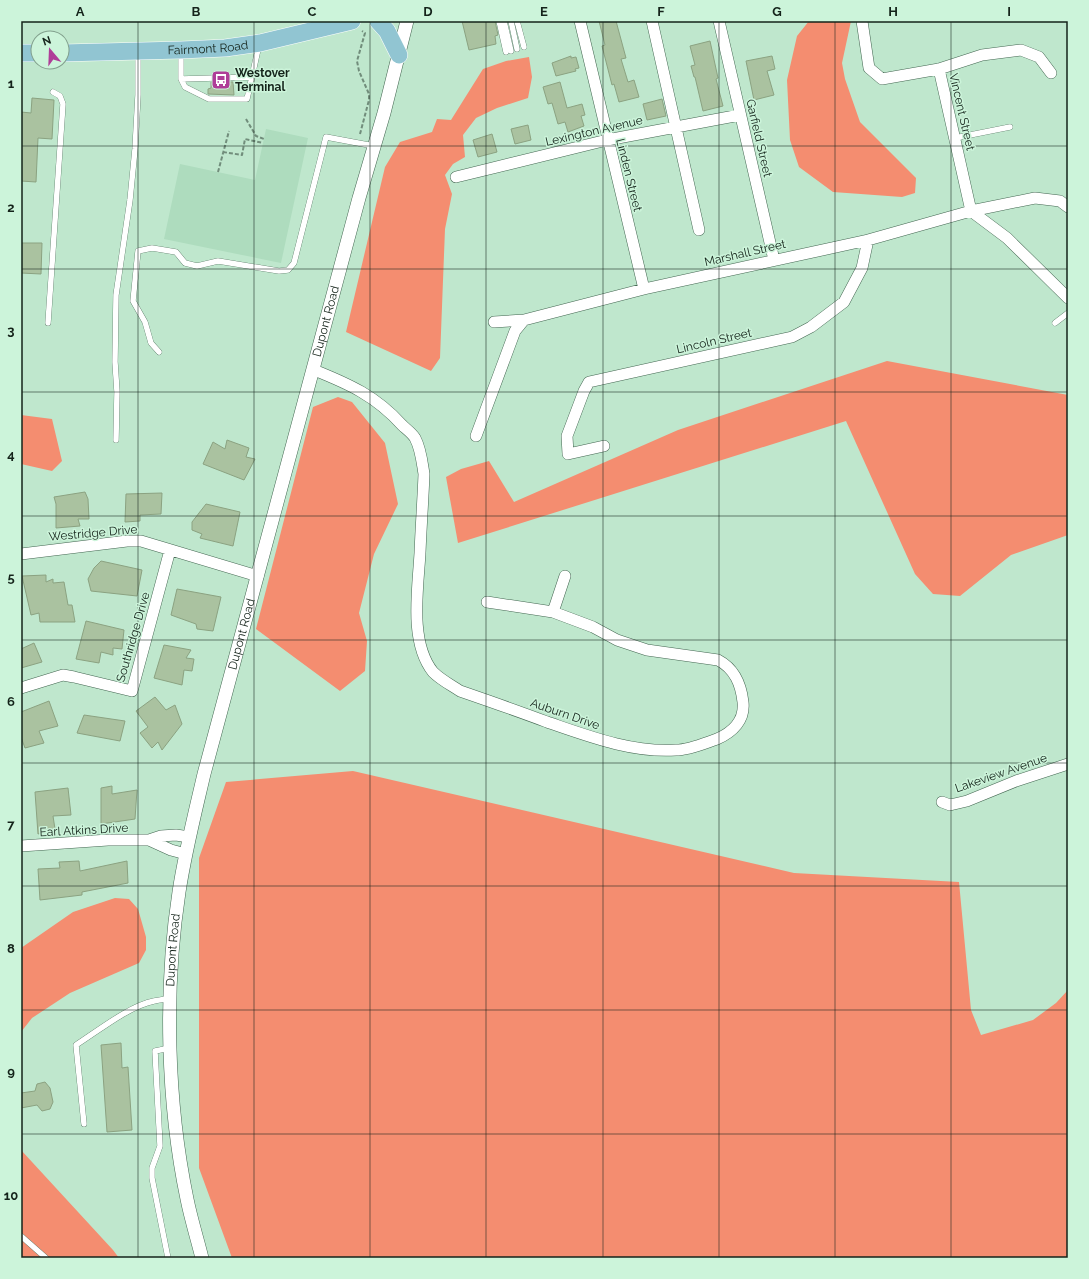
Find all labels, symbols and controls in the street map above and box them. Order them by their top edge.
text: A [76,4,85,19]
text: B [192,4,201,19]
text: C [308,4,317,19]
text: D [423,4,433,19]
text: E [540,4,548,19]
text: F [657,4,665,19]
text: G [772,4,782,19]
text: H [888,4,898,19]
text: I [1007,4,1011,19]
north arrow [30,30,70,70]
text: N [41,34,53,49]
street label: Fairmont Road [167,38,249,57]
place label: Westover Terminal [235,66,290,94]
bus stop icon: Westover Terminal [210,69,232,91]
street label: Vincent Street [946,72,978,152]
text: 1 [8,76,15,91]
street label: Garfield Street [743,98,775,178]
street label: Lexington Avenue [544,113,644,149]
street label: Linden Street [613,137,645,213]
text: 2 [7,200,15,215]
street label: Marshall Street [703,237,787,269]
street label: Dupont Road [310,284,342,358]
text: 3 [7,323,15,338]
street label: Lincoln Street [675,326,753,356]
text: 4 [7,447,15,462]
street label: Westridge Drive [48,522,138,544]
text: 5 [7,570,15,585]
street label: Southridge Drive [113,590,153,684]
street label: Dupont Road [225,597,258,671]
text: 6 [7,694,15,709]
street label: Auburn Drive [528,696,602,732]
street label: Lakeview Avenue [953,751,1049,795]
text: 7 [7,817,15,832]
street label: Earl Atkins Drive [39,821,129,839]
street label: Dupont Road [163,913,183,987]
text: 8 [7,941,15,956]
text: 9 [7,1064,15,1079]
text: 10 [4,1188,18,1203]

